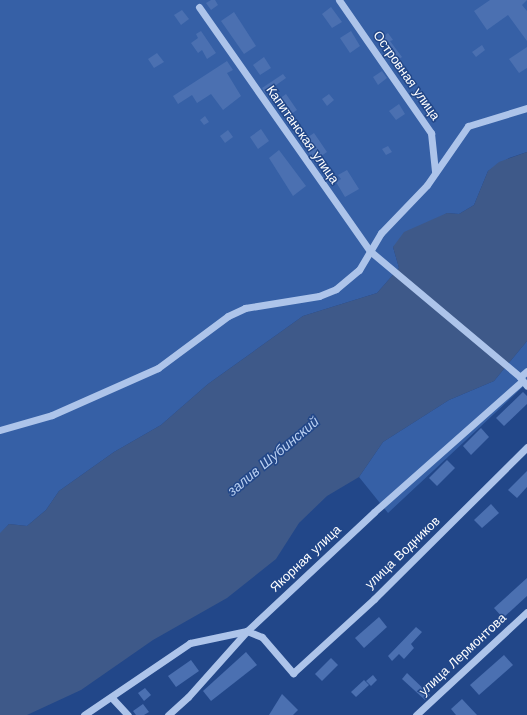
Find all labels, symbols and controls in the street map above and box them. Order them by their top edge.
street label: Островная улица [369,28,443,124]
street label: Капитанская улица [262,83,342,187]
water label: залив Шубинский [224,413,322,499]
street label: улица Водников [362,513,444,593]
street label: Якорная улица [267,522,345,596]
street label: улица Лермонтова [416,611,510,699]

